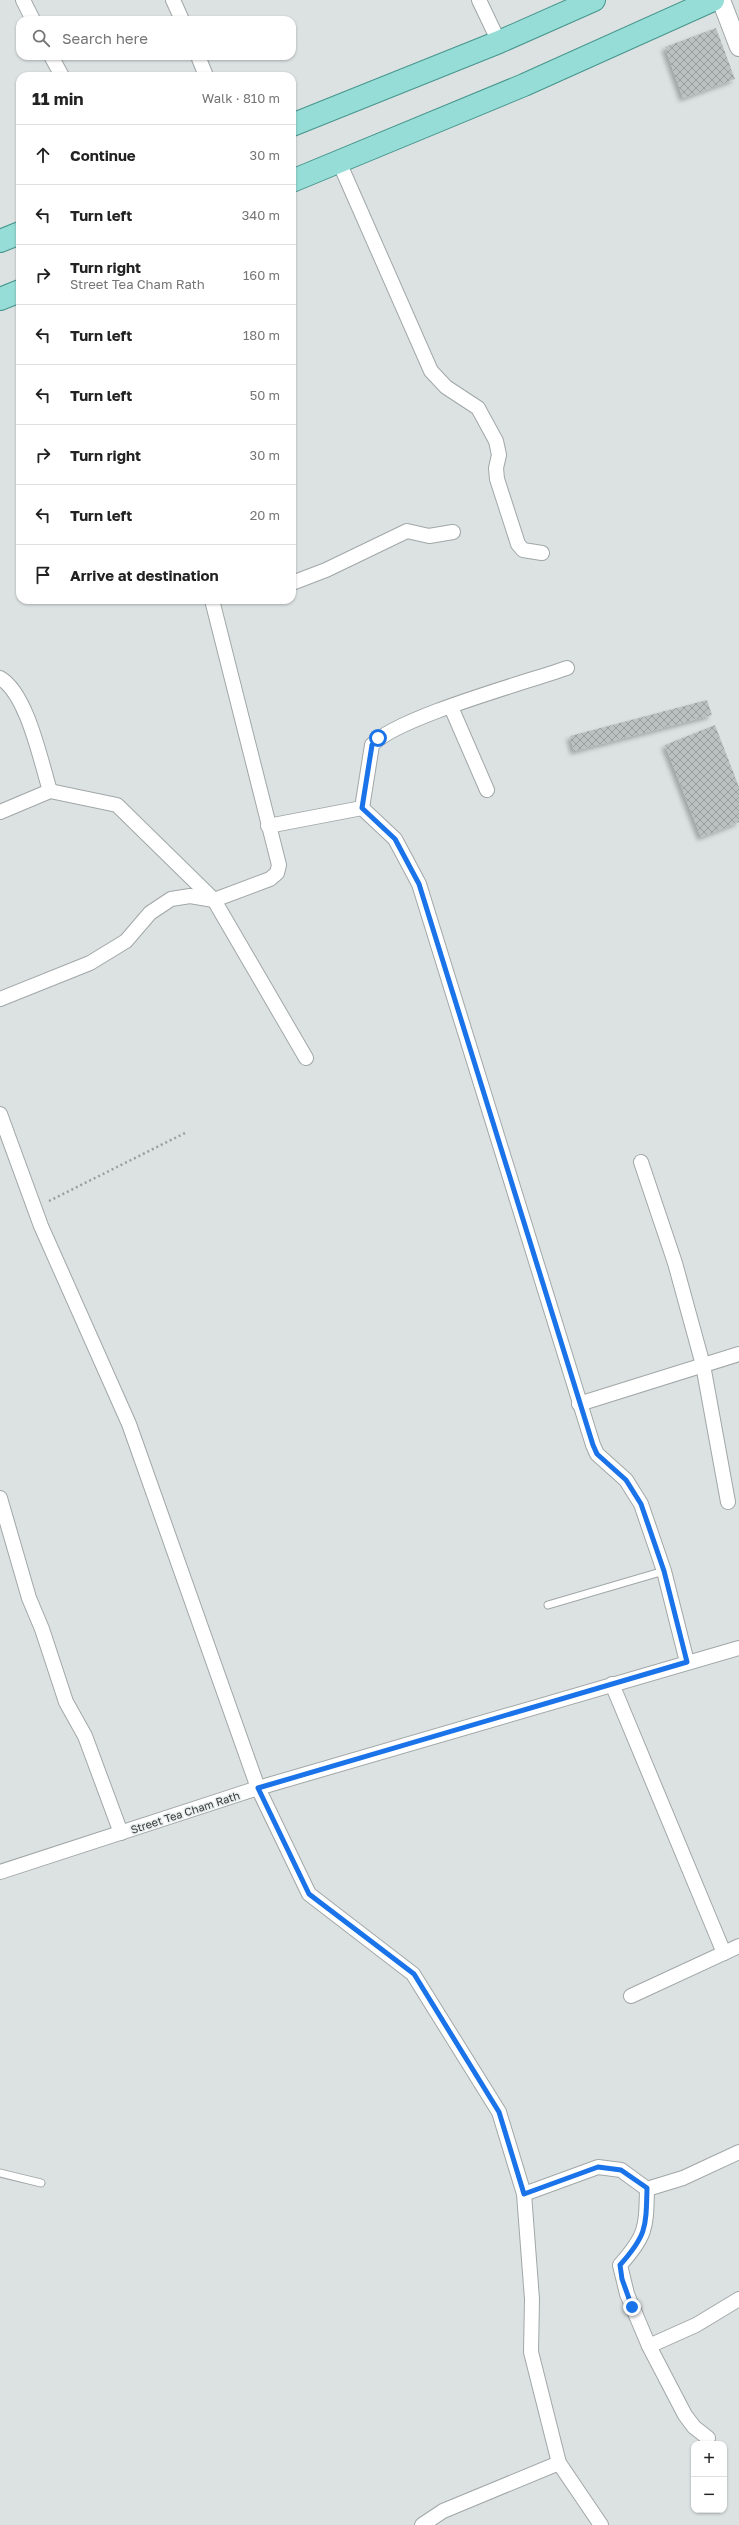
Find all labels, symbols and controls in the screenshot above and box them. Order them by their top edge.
search box [16,16,296,60]
icon: search [30,27,52,49]
text: Search here [62,29,148,47]
text: 11 min [32,88,84,109]
text: Walk · 810 m [202,90,280,106]
icon: ahead [32,144,54,166]
text: Continue [70,146,136,164]
text: 30 m [250,147,280,163]
icon: left [32,204,54,226]
text: Turn left [70,206,132,224]
text: 340 m [242,207,280,223]
text: Turn right [70,258,141,276]
icon: right [32,264,54,286]
text: 160 m [243,267,280,283]
text: Street Tea Cham Rath [70,276,205,292]
icon: left [32,324,54,346]
text: Turn left [70,326,132,344]
text: 180 m [243,327,280,343]
icon: left [32,384,54,406]
text: Turn left [70,386,132,404]
text: 50 m [250,387,280,403]
icon: right [32,444,54,466]
text: Turn right [70,446,141,464]
text: 30 m [250,447,280,463]
icon: left [32,504,54,526]
text: Turn left [70,506,132,524]
text: 20 m [250,507,280,523]
icon: arrive [32,564,54,586]
text: Arrive at destination [70,566,219,584]
route start [369,729,387,747]
street label: Street Tea Cham Rath [129,1788,241,1836]
route end [623,2298,641,2316]
map controls [691,2441,727,2513]
button: + [691,2441,727,2477]
button: − [691,2477,727,2513]

